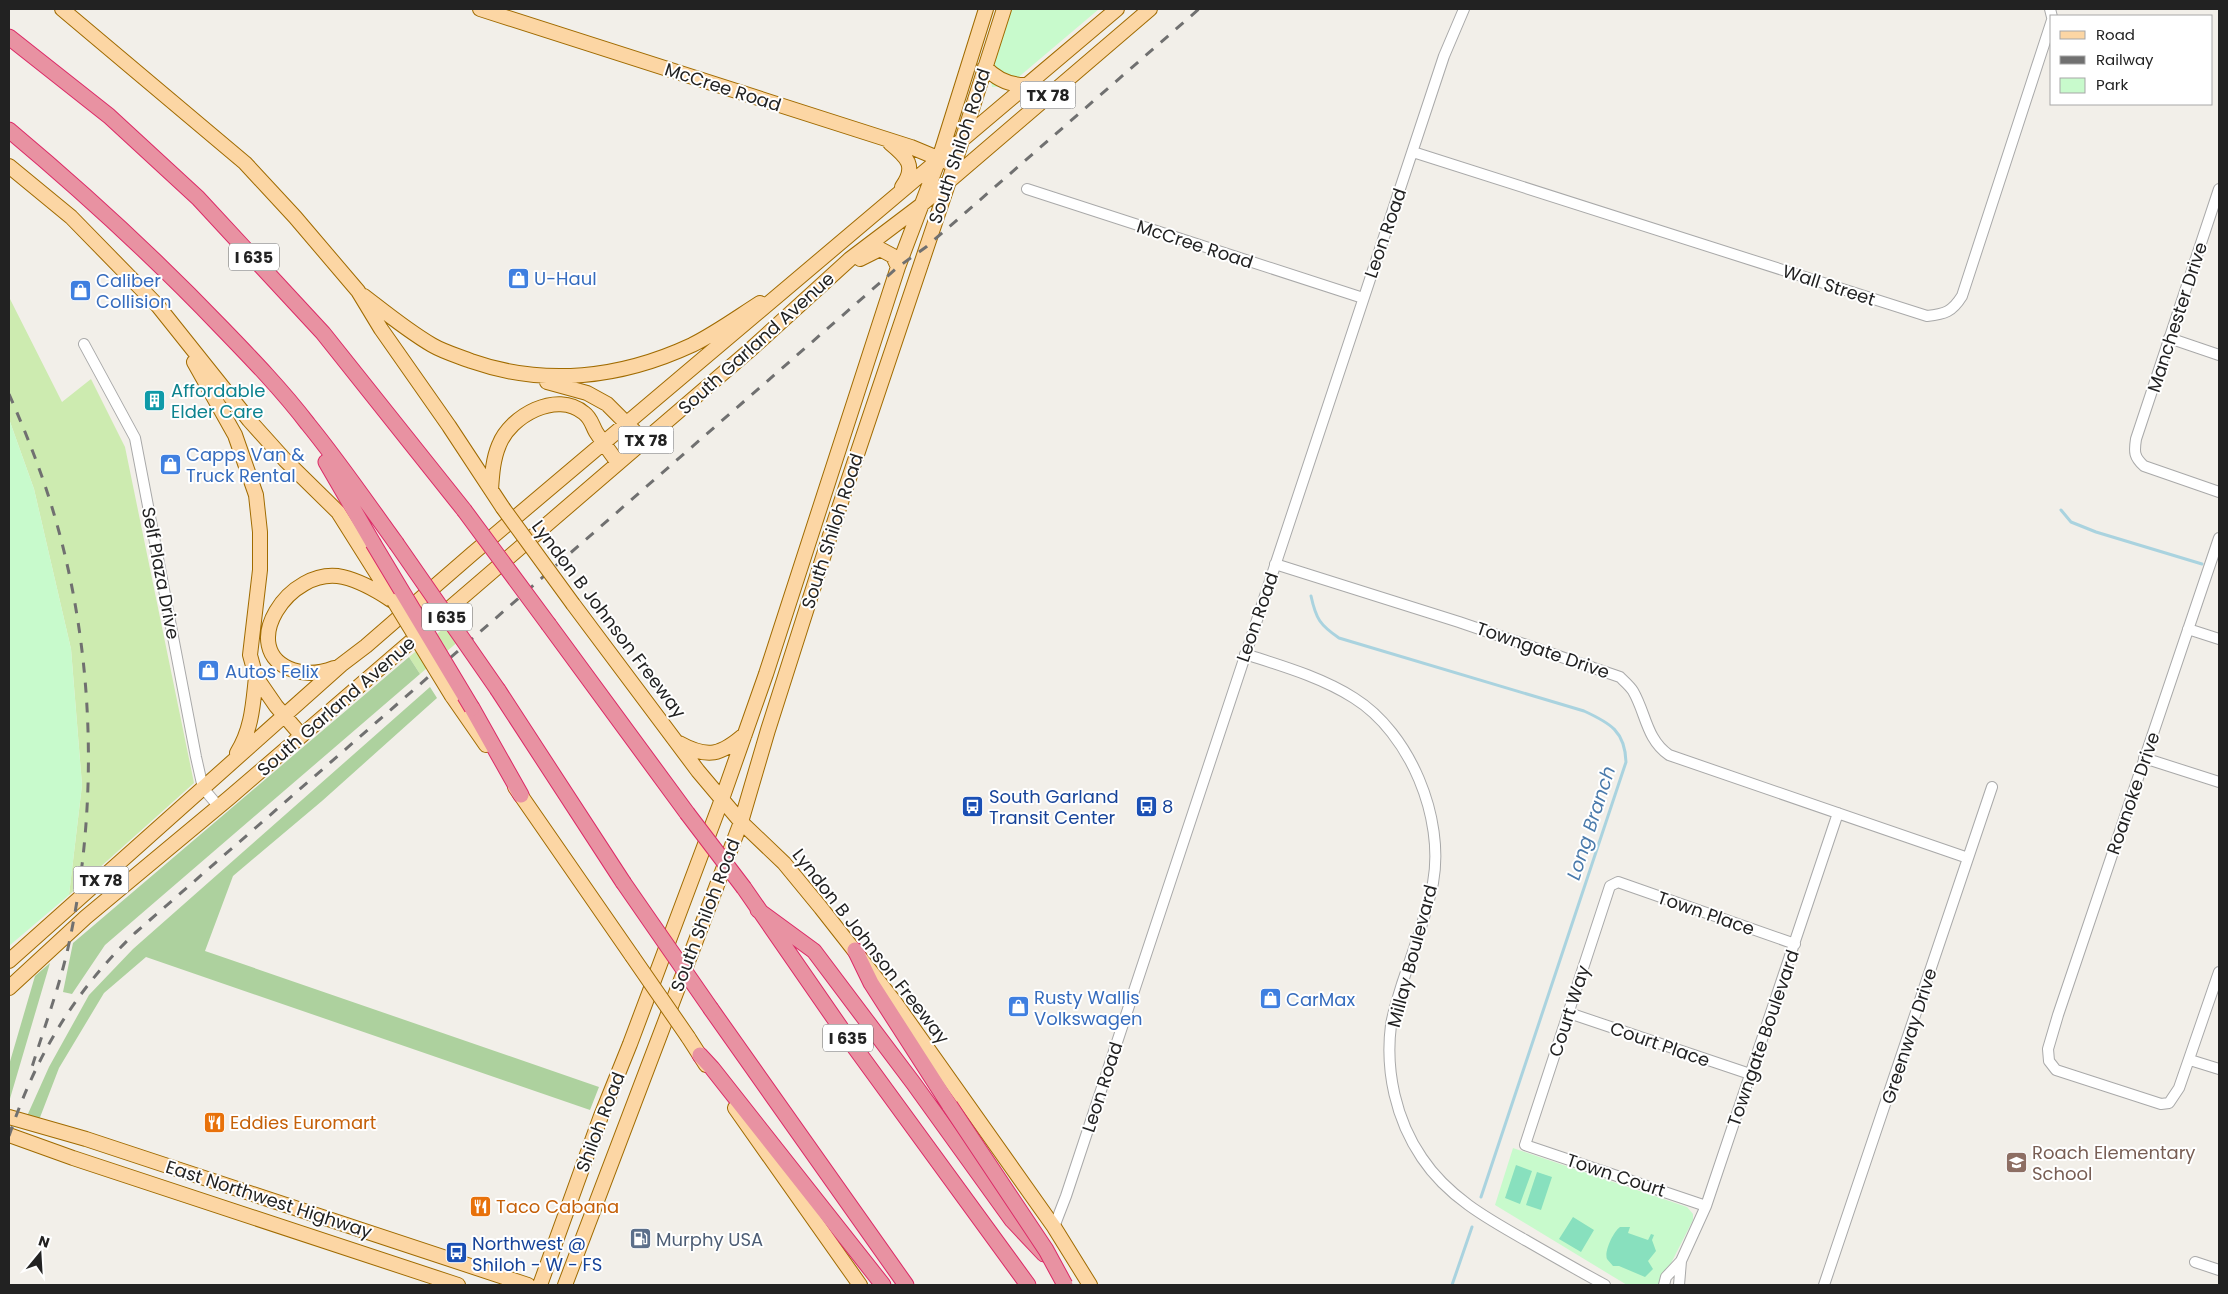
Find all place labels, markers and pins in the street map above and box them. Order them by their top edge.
shop icon: U-Haul [506,266,530,290]
place label: U-Haul [534,266,597,291]
place label: Caliber Collision [96,268,172,314]
shop icon: Caliber Collision [68,278,92,302]
place label: Affordable Elder Care [171,378,265,424]
building icon: Affordable Elder Care [143,388,167,412]
place label: Capps Van & Truck Rental [186,442,305,488]
shop icon: Capps Van & Truck Rental [158,452,182,476]
shop icon: Autos Felix [197,659,221,683]
place label: Autos Felix [225,659,319,684]
place label: South Garland Transit Center [989,784,1119,830]
bus stop icon: South Garland Transit Center [961,794,985,818]
bus stop icon: 8 [1134,794,1158,818]
place label: 8 [1162,794,1173,819]
place label: Rusty Wallis Volkswagen [1034,985,1143,1031]
shop icon: CarMax [1258,987,1282,1011]
place label: CarMax [1286,987,1355,1012]
shop icon: Rusty Wallis Volkswagen [1006,995,1030,1019]
restaurant icon: Eddies Euromart [202,1110,226,1134]
place label: Eddies Euromart [230,1110,376,1135]
place label: Roach Elementary School [2032,1140,2196,1186]
school or university icon: Roach Elementary School [2004,1150,2028,1174]
restaurant icon: Taco Cabana [468,1194,492,1218]
place label: Taco Cabana [496,1194,619,1219]
fuel station icon: Murphy USA [628,1227,652,1251]
place label: Murphy USA [656,1227,763,1252]
place label: Northwest @ Shiloh - W - FS [472,1231,602,1277]
bus stop icon: Northwest @ Shiloh - W - FS [444,1241,468,1265]

